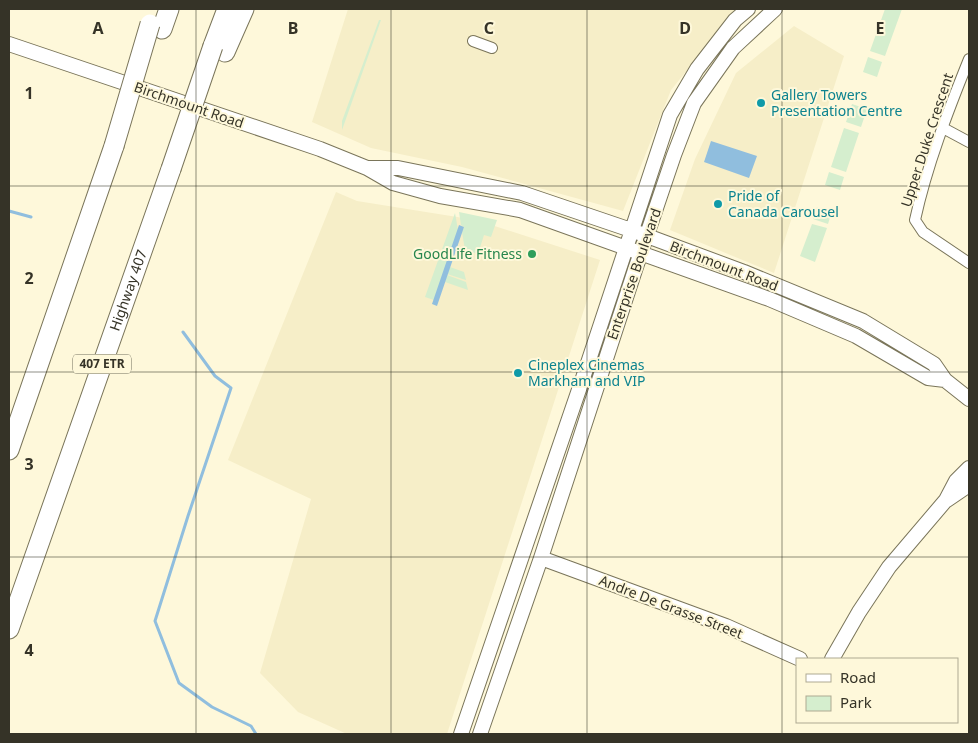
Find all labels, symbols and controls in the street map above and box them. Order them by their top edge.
text: A [92,17,104,39]
text: B [288,17,298,39]
text: C [484,17,494,39]
text: D [679,17,691,39]
text: E [876,17,885,39]
street label: Upper Duke Crescent [896,70,957,209]
street label: Birchmount Road [132,77,247,132]
text: 1 [24,82,34,104]
place label: Gallery Towers Presentation Centre [771,85,902,120]
marker: Gallery Towers Presentation Centre [755,97,767,109]
place label: Pride of Canada Carousel [728,186,839,221]
marker: Pride of Canada Carousel [712,198,724,210]
street label: Enterprise Boulevard [602,206,665,342]
street label: Birchmount Road [667,236,781,295]
place label: GoodLife Fitness [413,244,522,263]
street label: Highway 407 [105,247,151,333]
marker: GoodLife Fitness [526,248,538,260]
text: 2 [24,267,34,289]
road number: 407 ETR [73,354,131,374]
place label: Cineplex Cinemas Markham and VIP [528,355,645,390]
marker: Cineplex Cinemas Markham and VIP [512,367,524,379]
text: 3 [24,453,34,475]
street label: Andre De Grasse Street [597,570,746,643]
text: 4 [24,639,34,661]
legend [796,658,958,723]
text: Road [840,667,876,687]
text: Park [840,692,872,712]

